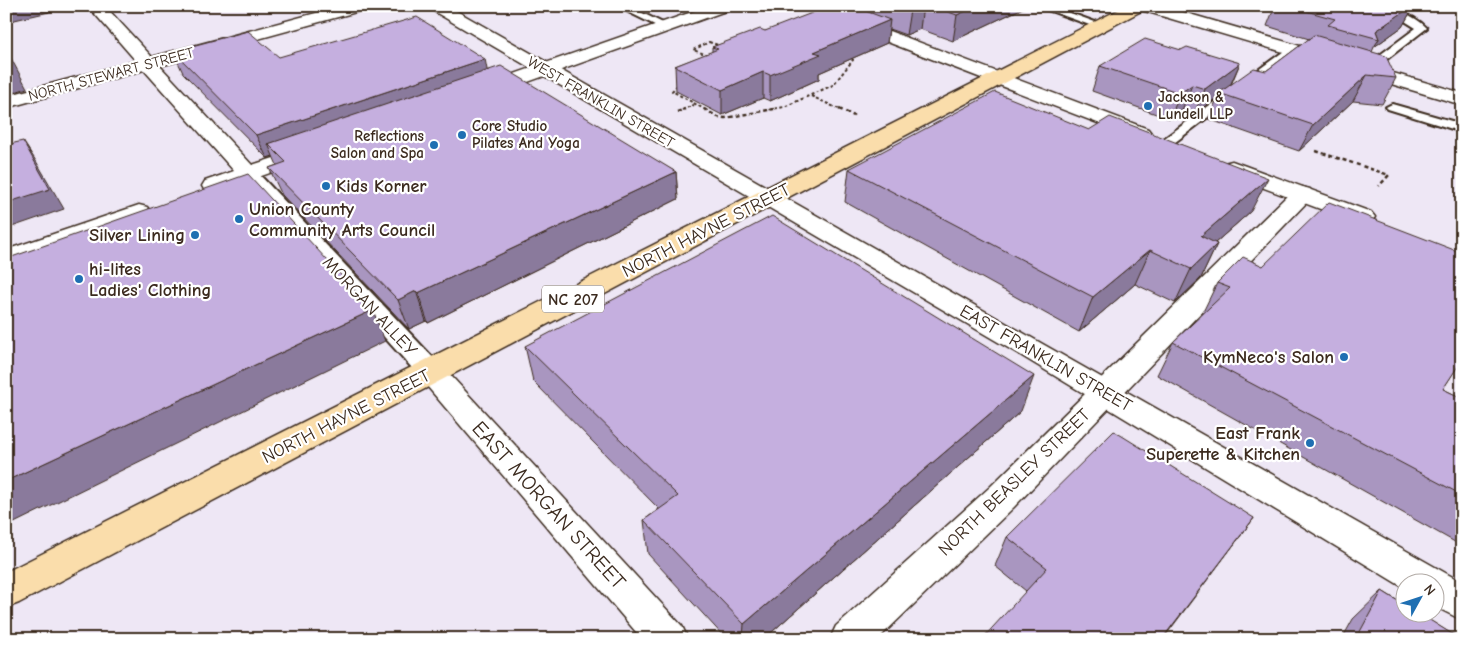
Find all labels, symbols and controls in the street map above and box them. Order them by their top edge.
street label: NORTH STEWART STREET [26,43,196,105]
street label: WEST FRANKLIN STREET [524,52,678,152]
place label: Jackson & Lundell LLP [1158,88,1234,123]
marker: Jackson & Lundell LLP [1142,100,1154,112]
place label: Core Studio Pilates And Yoga [472,117,580,152]
place label: Reflections Salon and Spa [331,127,424,162]
marker: Core Studio Pilates And Yoga [456,129,468,141]
marker: Reflections Salon and Spa [428,139,440,151]
place label: Kids Korner [336,176,427,197]
street label: NORTH HAYNE STREET [619,179,794,282]
marker: Kids Korner [320,180,332,192]
place label: Union County Community Arts Council [249,199,435,241]
marker: Union County Community Arts Council [233,213,245,225]
place label: Silver Lining [89,225,185,246]
marker: Silver Lining [189,229,201,241]
street label: MORGAN ALLEY [318,252,421,361]
place label: hi-lites Ladies' Clothing [89,259,211,301]
marker: hi-lites Ladies' Clothing [73,273,85,285]
road number: NC 207 [542,286,604,312]
street label: EAST FRANKLIN STREET [956,301,1136,417]
place label: KymNeco's Salon [1203,347,1334,368]
marker: KymNeco's Salon [1338,351,1350,363]
street label: NORTH HAYNE STREET [259,365,434,468]
street label: NORTH BEASLEY STREET [934,404,1095,560]
street label: EAST MORGAN STREET [467,416,631,594]
place label: East Frank Superette & Kitchen [1146,423,1300,465]
marker: East Frank Superette & Kitchen [1304,437,1316,449]
north arrow [1396,572,1446,622]
text: N [1420,581,1439,599]

